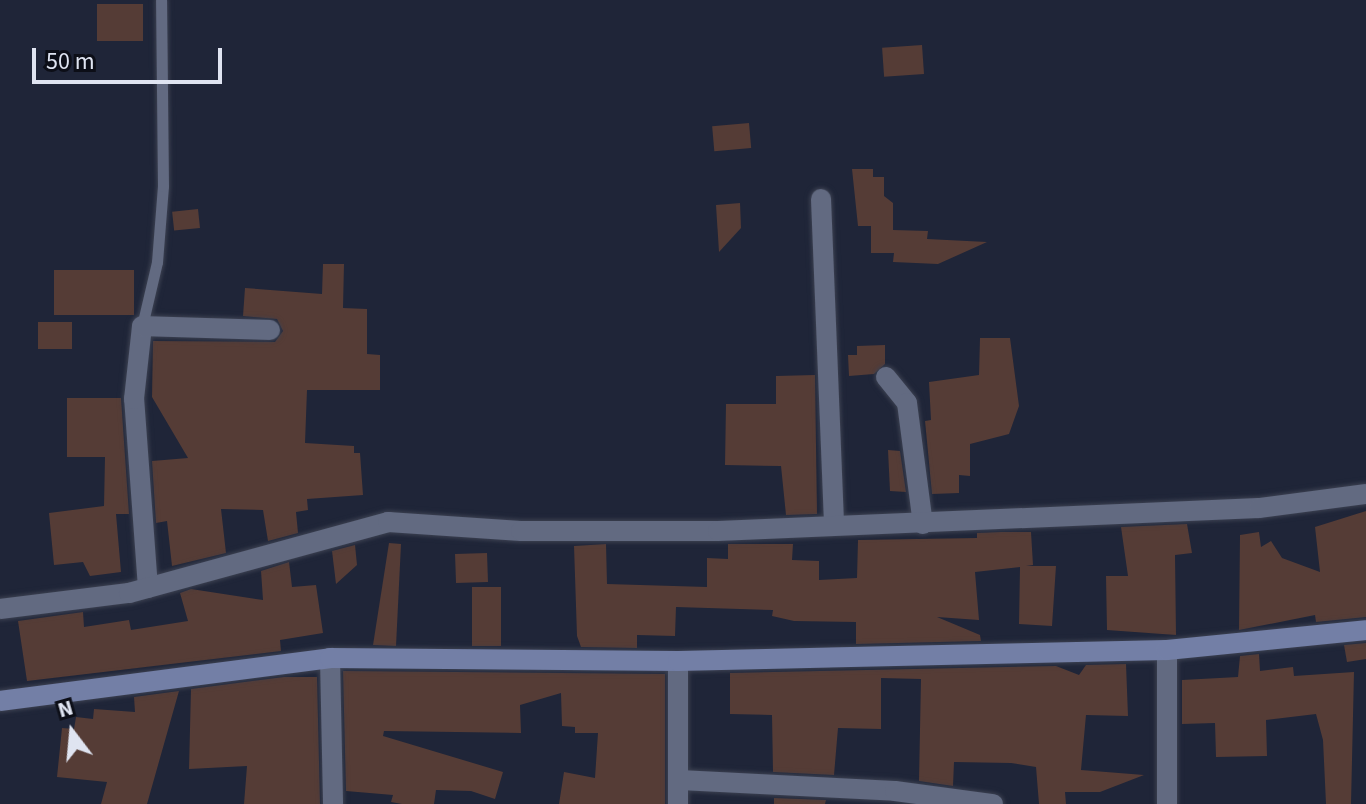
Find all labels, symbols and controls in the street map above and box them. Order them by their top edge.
scale bar [36,32,226,82]
text: 50 m [46,44,95,79]
north arrow [32,692,112,772]
text: N [54,692,77,726]

